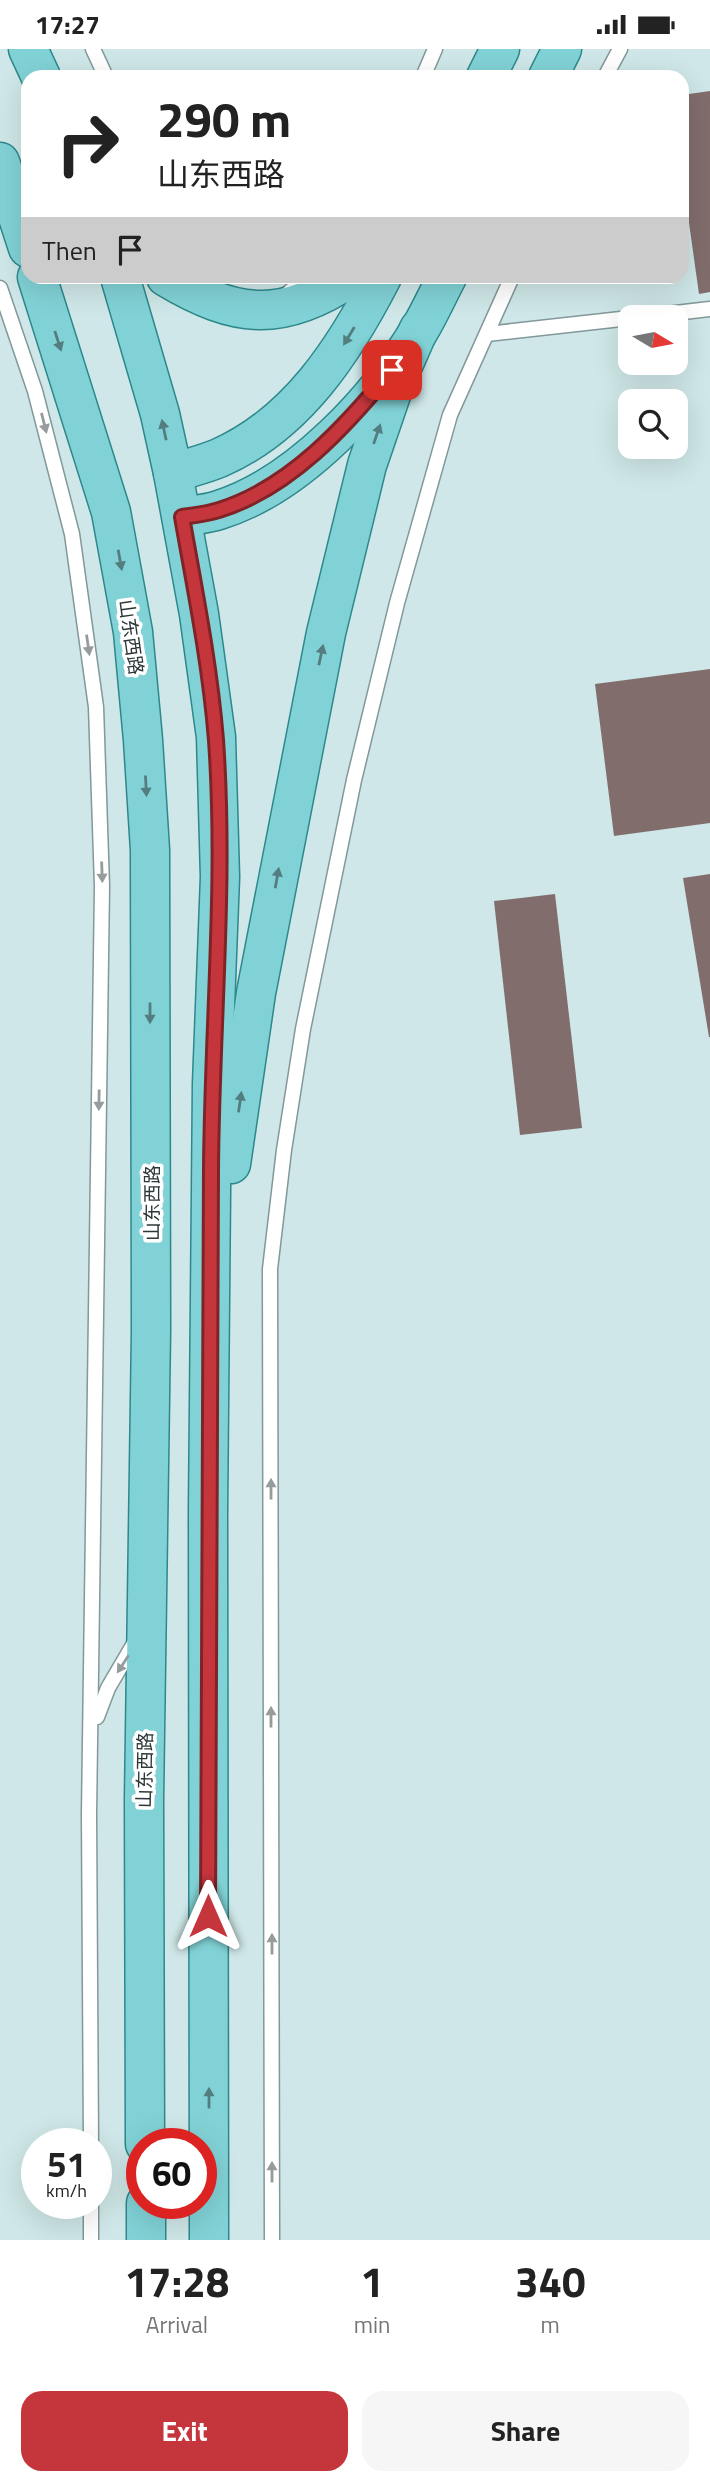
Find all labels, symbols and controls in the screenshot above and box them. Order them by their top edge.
text: 17:27 [35,5,100,44]
text: 290 m [157,81,291,156]
icon: right [42,98,133,189]
text: 山东西路 [157,150,285,198]
text: Then [42,231,97,270]
icon: arrive [111,231,149,269]
north arrow [618,305,688,375]
map controls [618,305,688,459]
one-way arrow [342,326,355,345]
one-way arrow [54,331,64,352]
pin [362,340,422,400]
icon: arrive [373,351,411,389]
button: search [618,389,688,459]
one-way arrow [39,412,50,434]
one-way arrow [158,419,169,441]
one-way arrow [373,424,383,445]
one-way arrow [114,549,125,571]
street label: 山东西路 [112,597,152,677]
one-way arrow [82,635,93,657]
one-way arrow [316,644,327,666]
one-way arrow [141,775,152,797]
one-way arrow [96,862,107,884]
one-way arrow [272,867,283,889]
one-way arrow [144,1003,156,1025]
one-way arrow [93,1089,105,1111]
one-way arrow [235,1091,246,1113]
street label: 山东西路 [137,1165,166,1241]
one-way arrow [265,1478,277,1500]
one-way arrow [117,1654,130,1673]
one-way arrow [265,1706,277,1728]
street label: 山东西路 [129,1732,159,1808]
position arrow [171,1879,245,1953]
one-way arrow [266,1933,278,1955]
one-way arrow [203,2087,215,2109]
speed limit sign: 60 [126,2128,217,2219]
text: 51 [47,2137,86,2191]
one-way arrow [266,2161,278,2183]
text: km/h [46,2177,87,2204]
text: 17:28 [124,2249,229,2313]
text: 1 [360,2249,384,2313]
text: 340 [515,2249,585,2313]
text: Arrival [146,2307,208,2342]
text: min [354,2307,390,2342]
text: m [541,2307,560,2342]
button: Exit [21,2391,348,2471]
button: Share [362,2391,689,2471]

